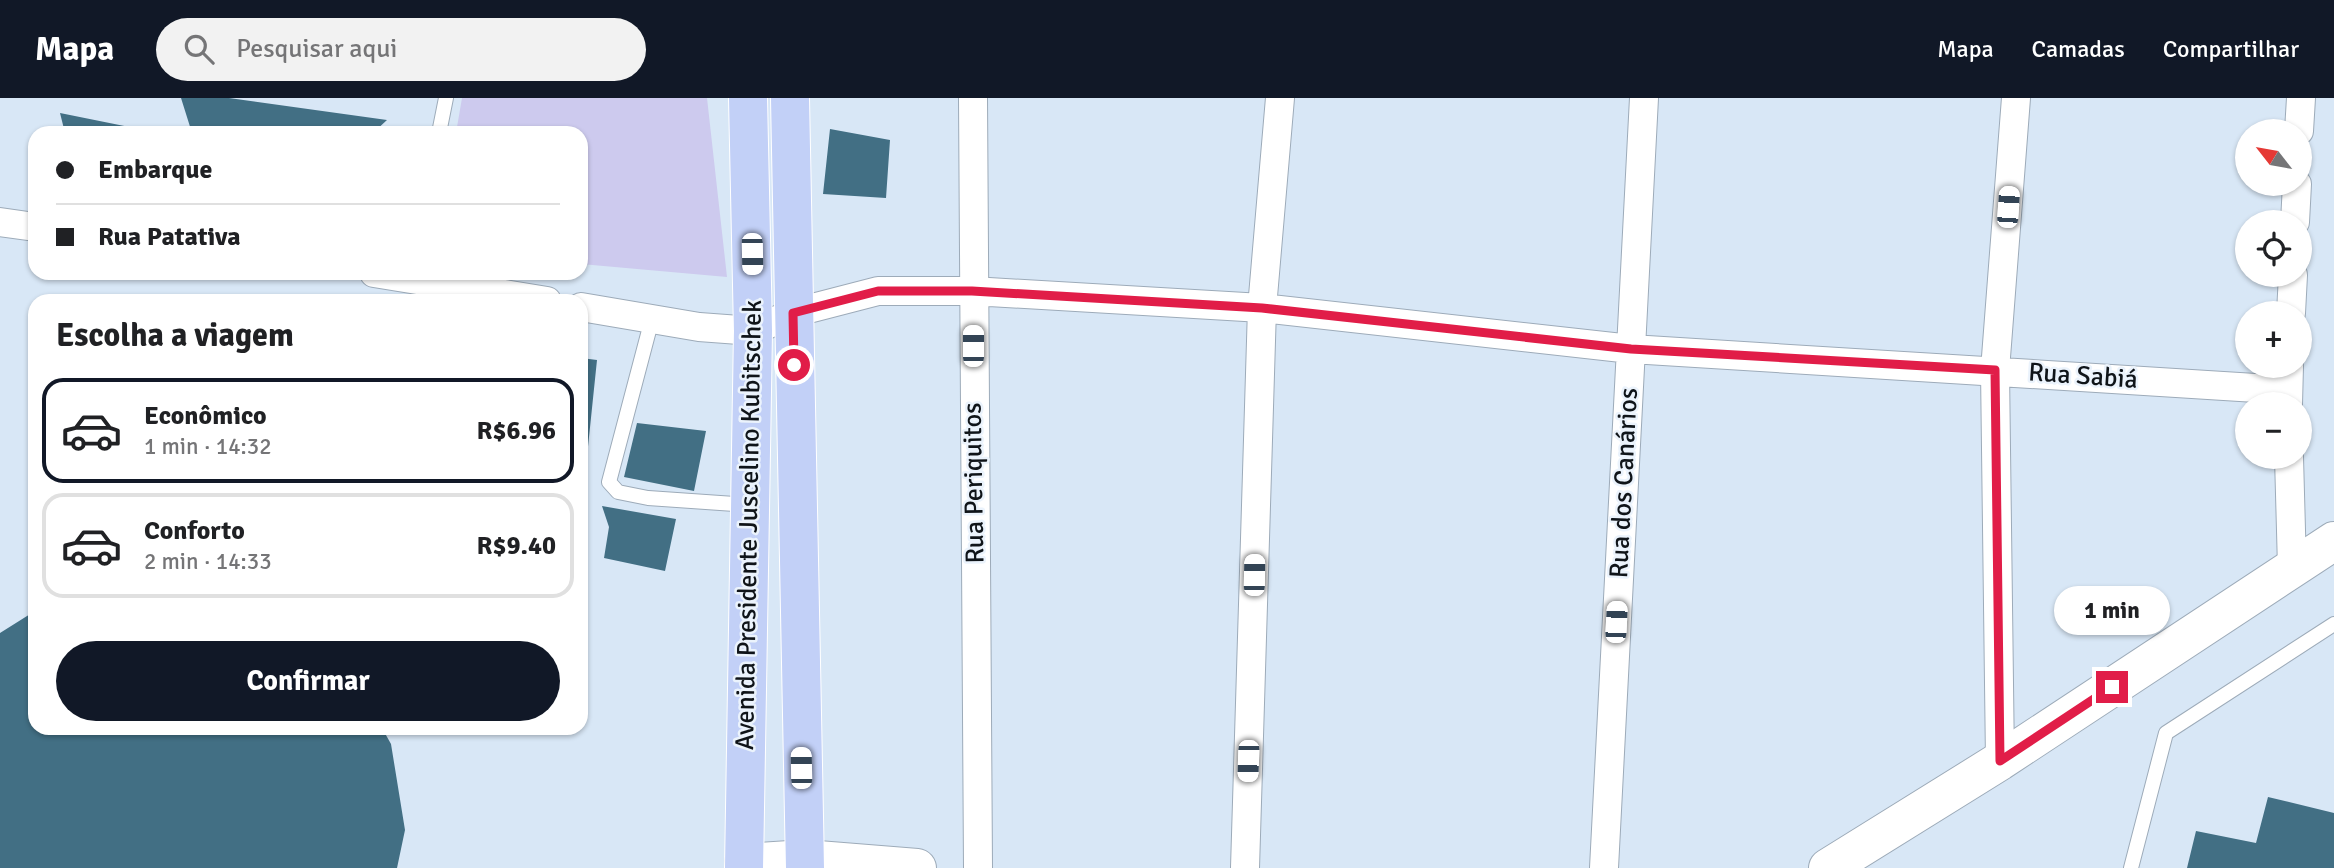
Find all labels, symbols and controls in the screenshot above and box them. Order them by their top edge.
search box [156,18,646,81]
text: Mapa [35,29,114,70]
icon: search [180,30,218,68]
text: Pesquisar aqui [236,33,397,65]
text: Mapa [1937,34,1994,64]
text: Camadas [2032,34,2125,64]
text: Compartilhar [2163,34,2299,64]
north arrow [2235,119,2312,196]
map controls [2235,119,2312,469]
text: Embarque [98,154,212,186]
car [1997,185,2020,229]
button: locate [2235,210,2312,287]
text: Rua Patativa [98,221,241,253]
car [742,233,763,275]
street label: Avenida Presidente Juscelino Kubitschek [729,299,769,751]
button: + [2235,301,2312,378]
text: Escolha a viagem [56,316,294,355]
car [963,325,984,367]
route start [778,349,810,381]
street label: Rua Sabiá [2027,356,2139,396]
street label: Rua dos Canários [1603,387,1645,579]
button: − [2235,392,2312,469]
icon: car [60,399,123,462]
text: Econômico [144,400,267,432]
street label: Rua Periquitos [957,402,991,564]
text: R$6.96 [476,415,556,447]
text: 1 min · 14:32 [144,432,272,461]
icon: car [60,514,123,577]
text: Conforto [144,515,245,547]
text: R$9.40 [476,530,556,562]
text: 2 min · 14:33 [144,547,272,576]
car [1244,554,1265,596]
callout: 1 min [2054,586,2170,634]
text: 1 min [2084,596,2140,625]
car [1605,600,1628,644]
button: Confirmar [56,641,560,721]
route end [2096,671,2128,703]
car [1237,740,1260,782]
car [791,747,812,789]

